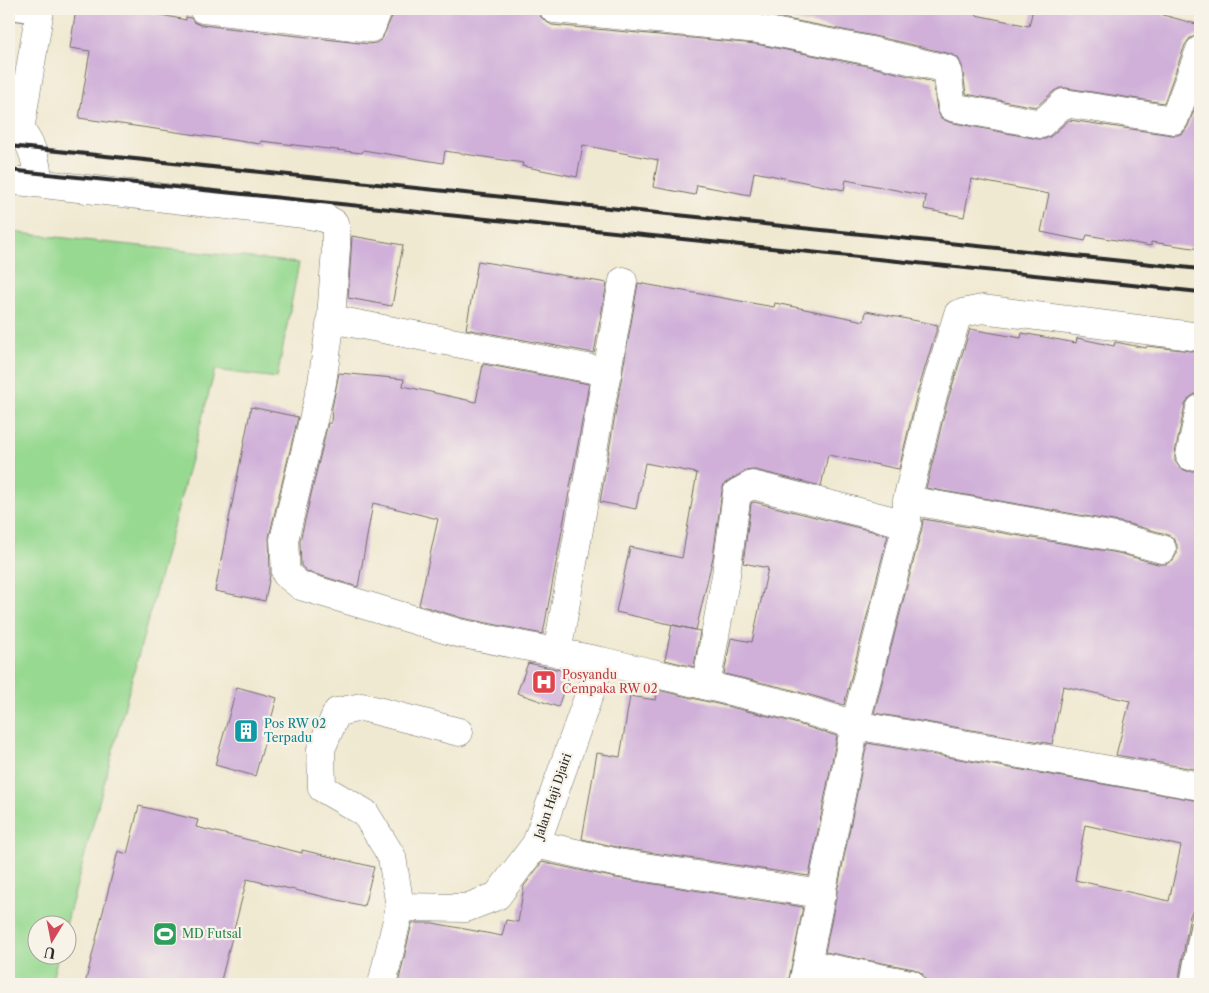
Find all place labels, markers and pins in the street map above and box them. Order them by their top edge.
place label: Posyandu Cempaka RW 02 [562,667,658,696]
hospital icon: Posyandu Cempaka RW 02 [531,669,557,695]
place label: Pos RW 02 Terpadu [264,716,326,745]
building icon: Pos RW 02 Terpadu [233,718,259,744]
sports icon: MD Futsal [152,921,178,947]
place label: MD Futsal [182,926,242,941]

